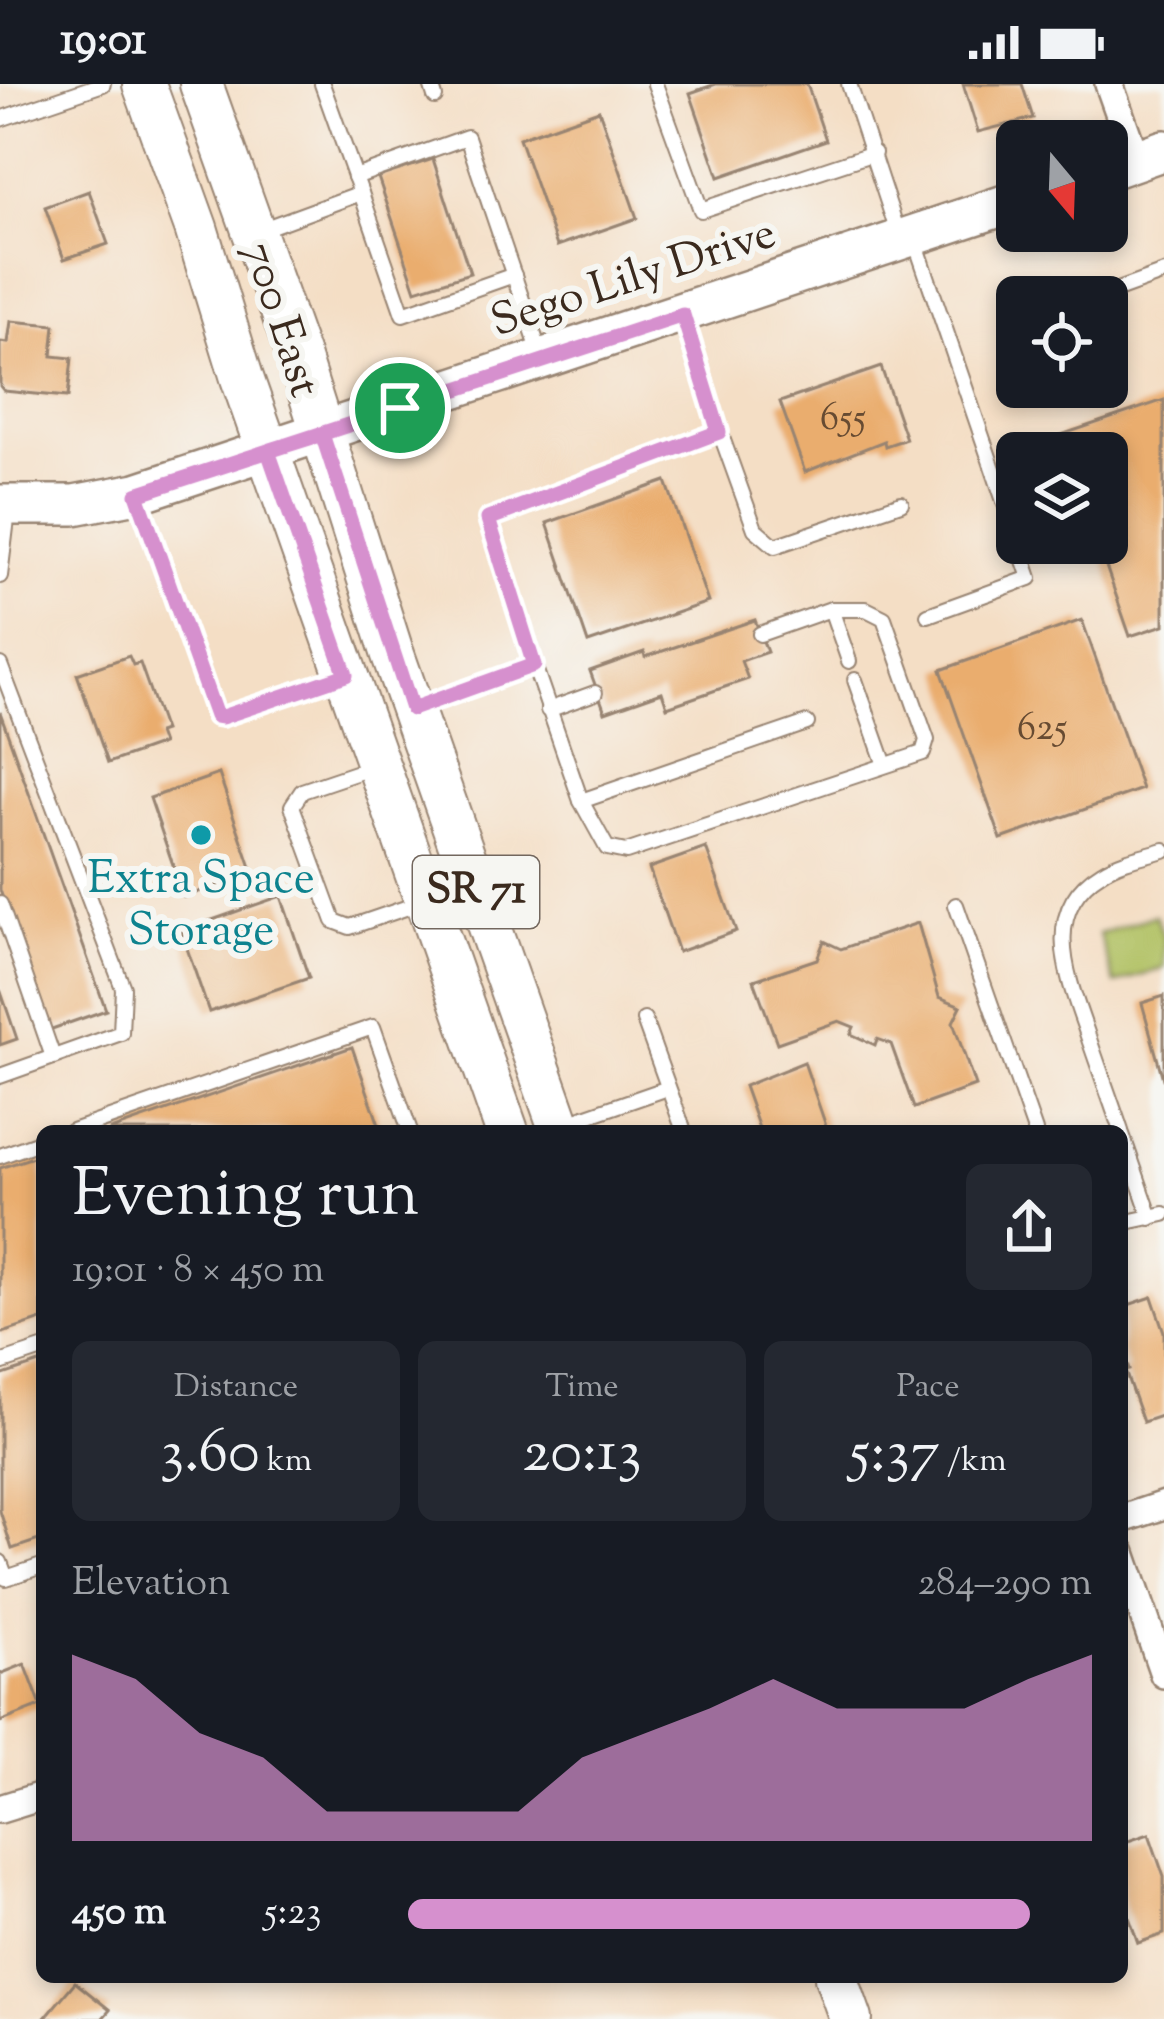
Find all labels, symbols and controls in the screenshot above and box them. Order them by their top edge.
text: 19:01 [60,10,147,75]
north arrow [996,120,1128,252]
map controls [996,120,1128,564]
street label: Sego Lily Drive [483,203,785,357]
street label: 700 East [223,234,335,406]
button: locate [996,276,1128,408]
pin [349,357,451,459]
icon: arrive [367,375,433,441]
house number: 655 [820,392,866,448]
button: layers [996,432,1128,564]
house number: 625 [1017,702,1067,758]
marker: Extra Space Storage [188,822,214,848]
place label: Extra Space Storage [87,849,315,966]
road number: SR 71 [413,856,539,928]
text: Evening run [72,1151,419,1246]
button: share [966,1164,1092,1290]
text: 19:01 · 8 × 450 m [72,1244,324,1300]
text: Distance [174,1364,298,1412]
text: Time [545,1364,619,1412]
text: Pace [896,1364,960,1412]
text: 3.60 [160,1412,260,1499]
text: 20:13 [522,1412,642,1499]
text: 5:37 [849,1412,940,1499]
text: km [260,1438,312,1486]
text: /km [940,1438,1007,1486]
text: Elevation [72,1557,230,1613]
text: 284–290 m [918,1557,1092,1613]
text: 450 m [72,1886,166,1942]
text: 5:23 [264,1886,322,1942]

